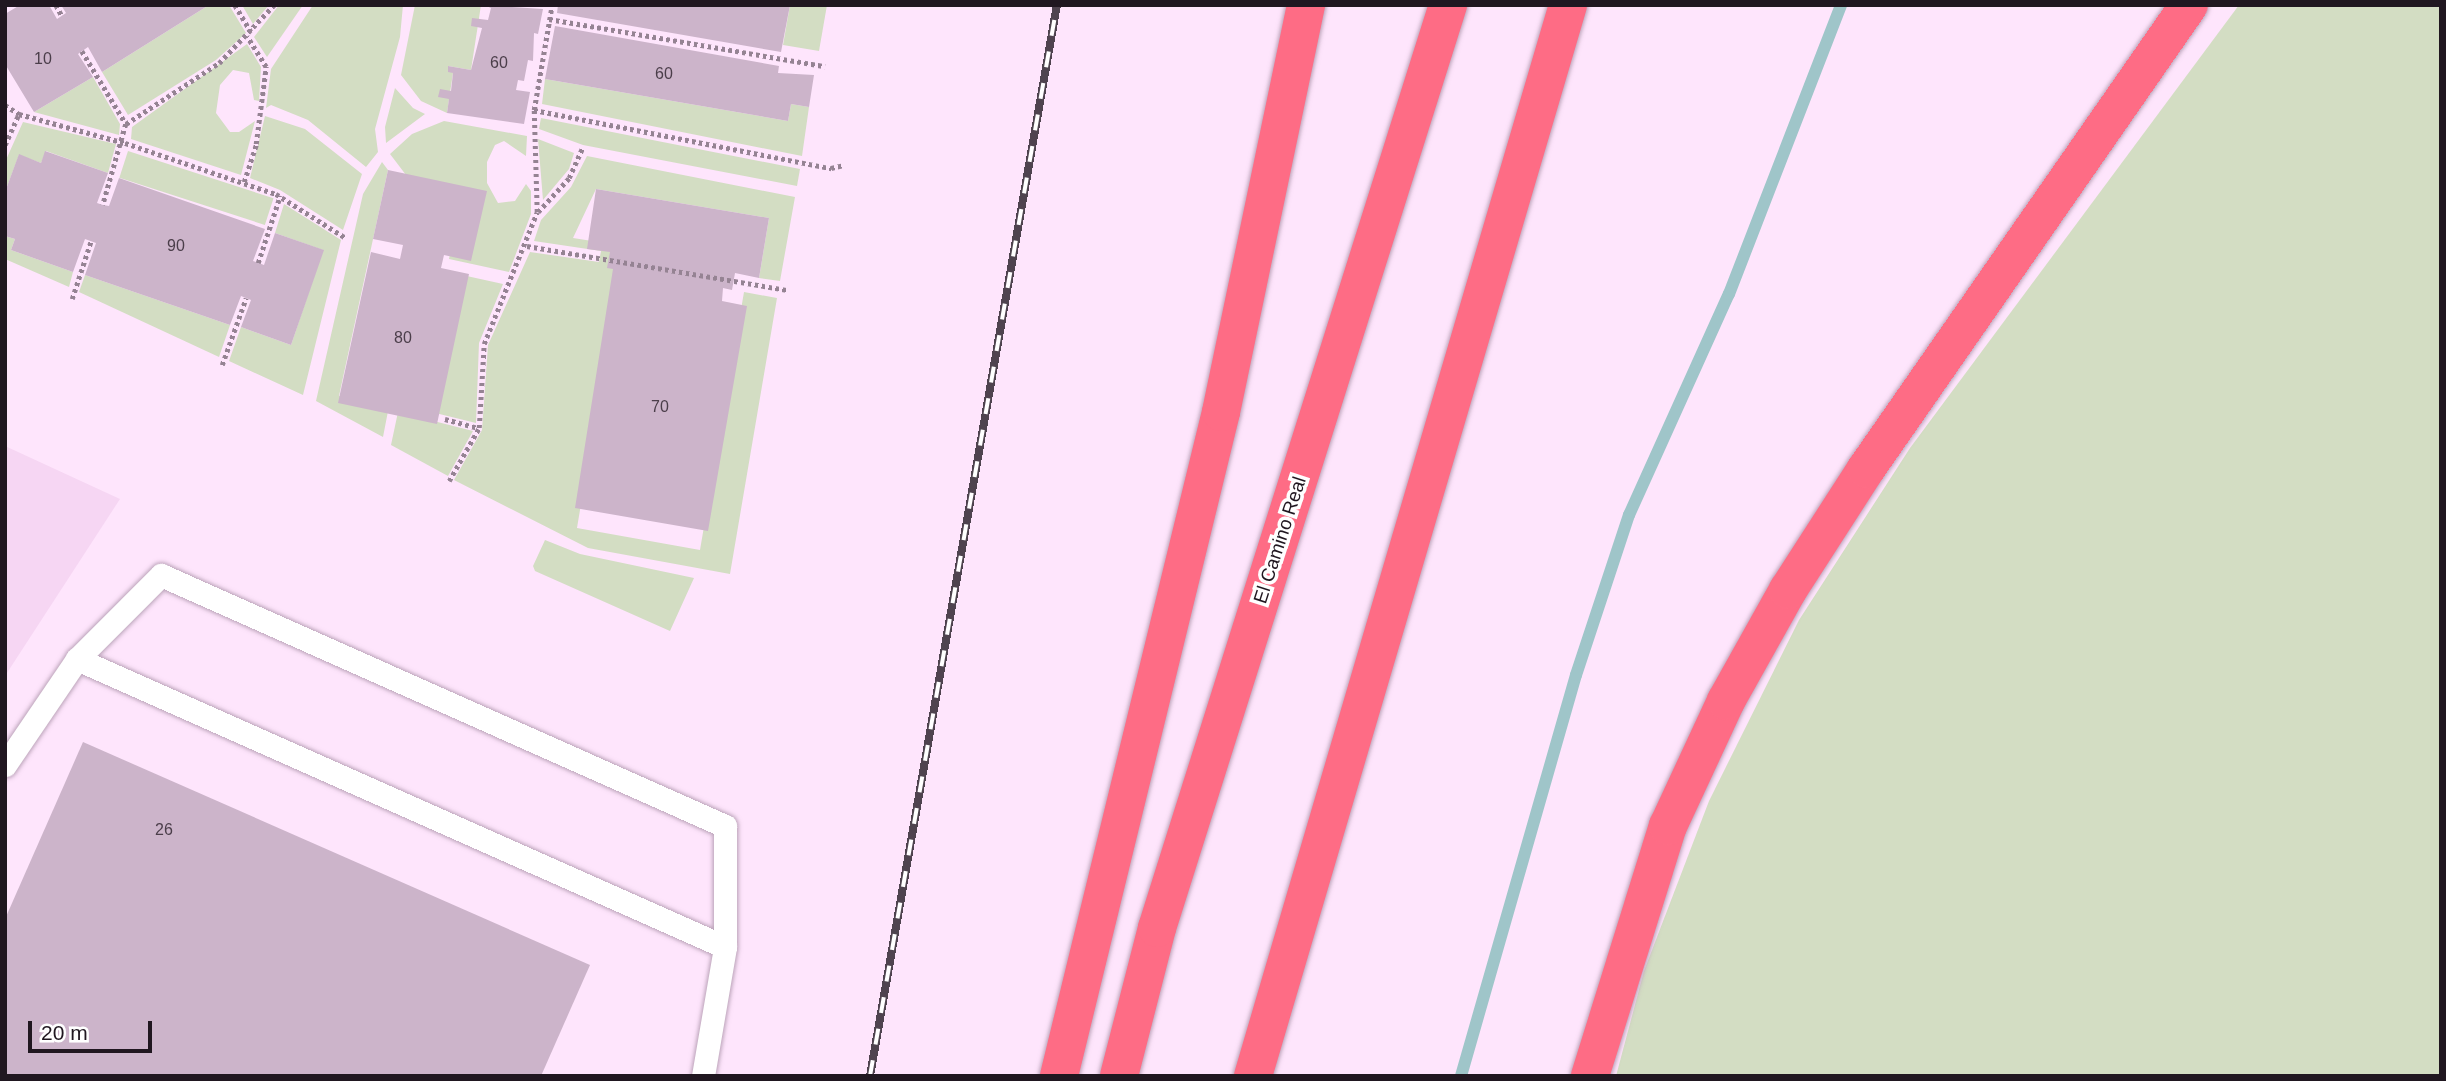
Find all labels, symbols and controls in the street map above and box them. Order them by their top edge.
house number: 10 [34,49,52,69]
house number: 60 [490,53,508,73]
house number: 60 [655,64,673,84]
house number: 90 [167,236,185,256]
house number: 80 [394,328,412,348]
house number: 70 [651,397,669,417]
street label: El Camino Real [1249,474,1311,606]
house number: 26 [155,820,173,840]
scale bar [32,1007,156,1052]
text: 20 m [41,1021,88,1044]

